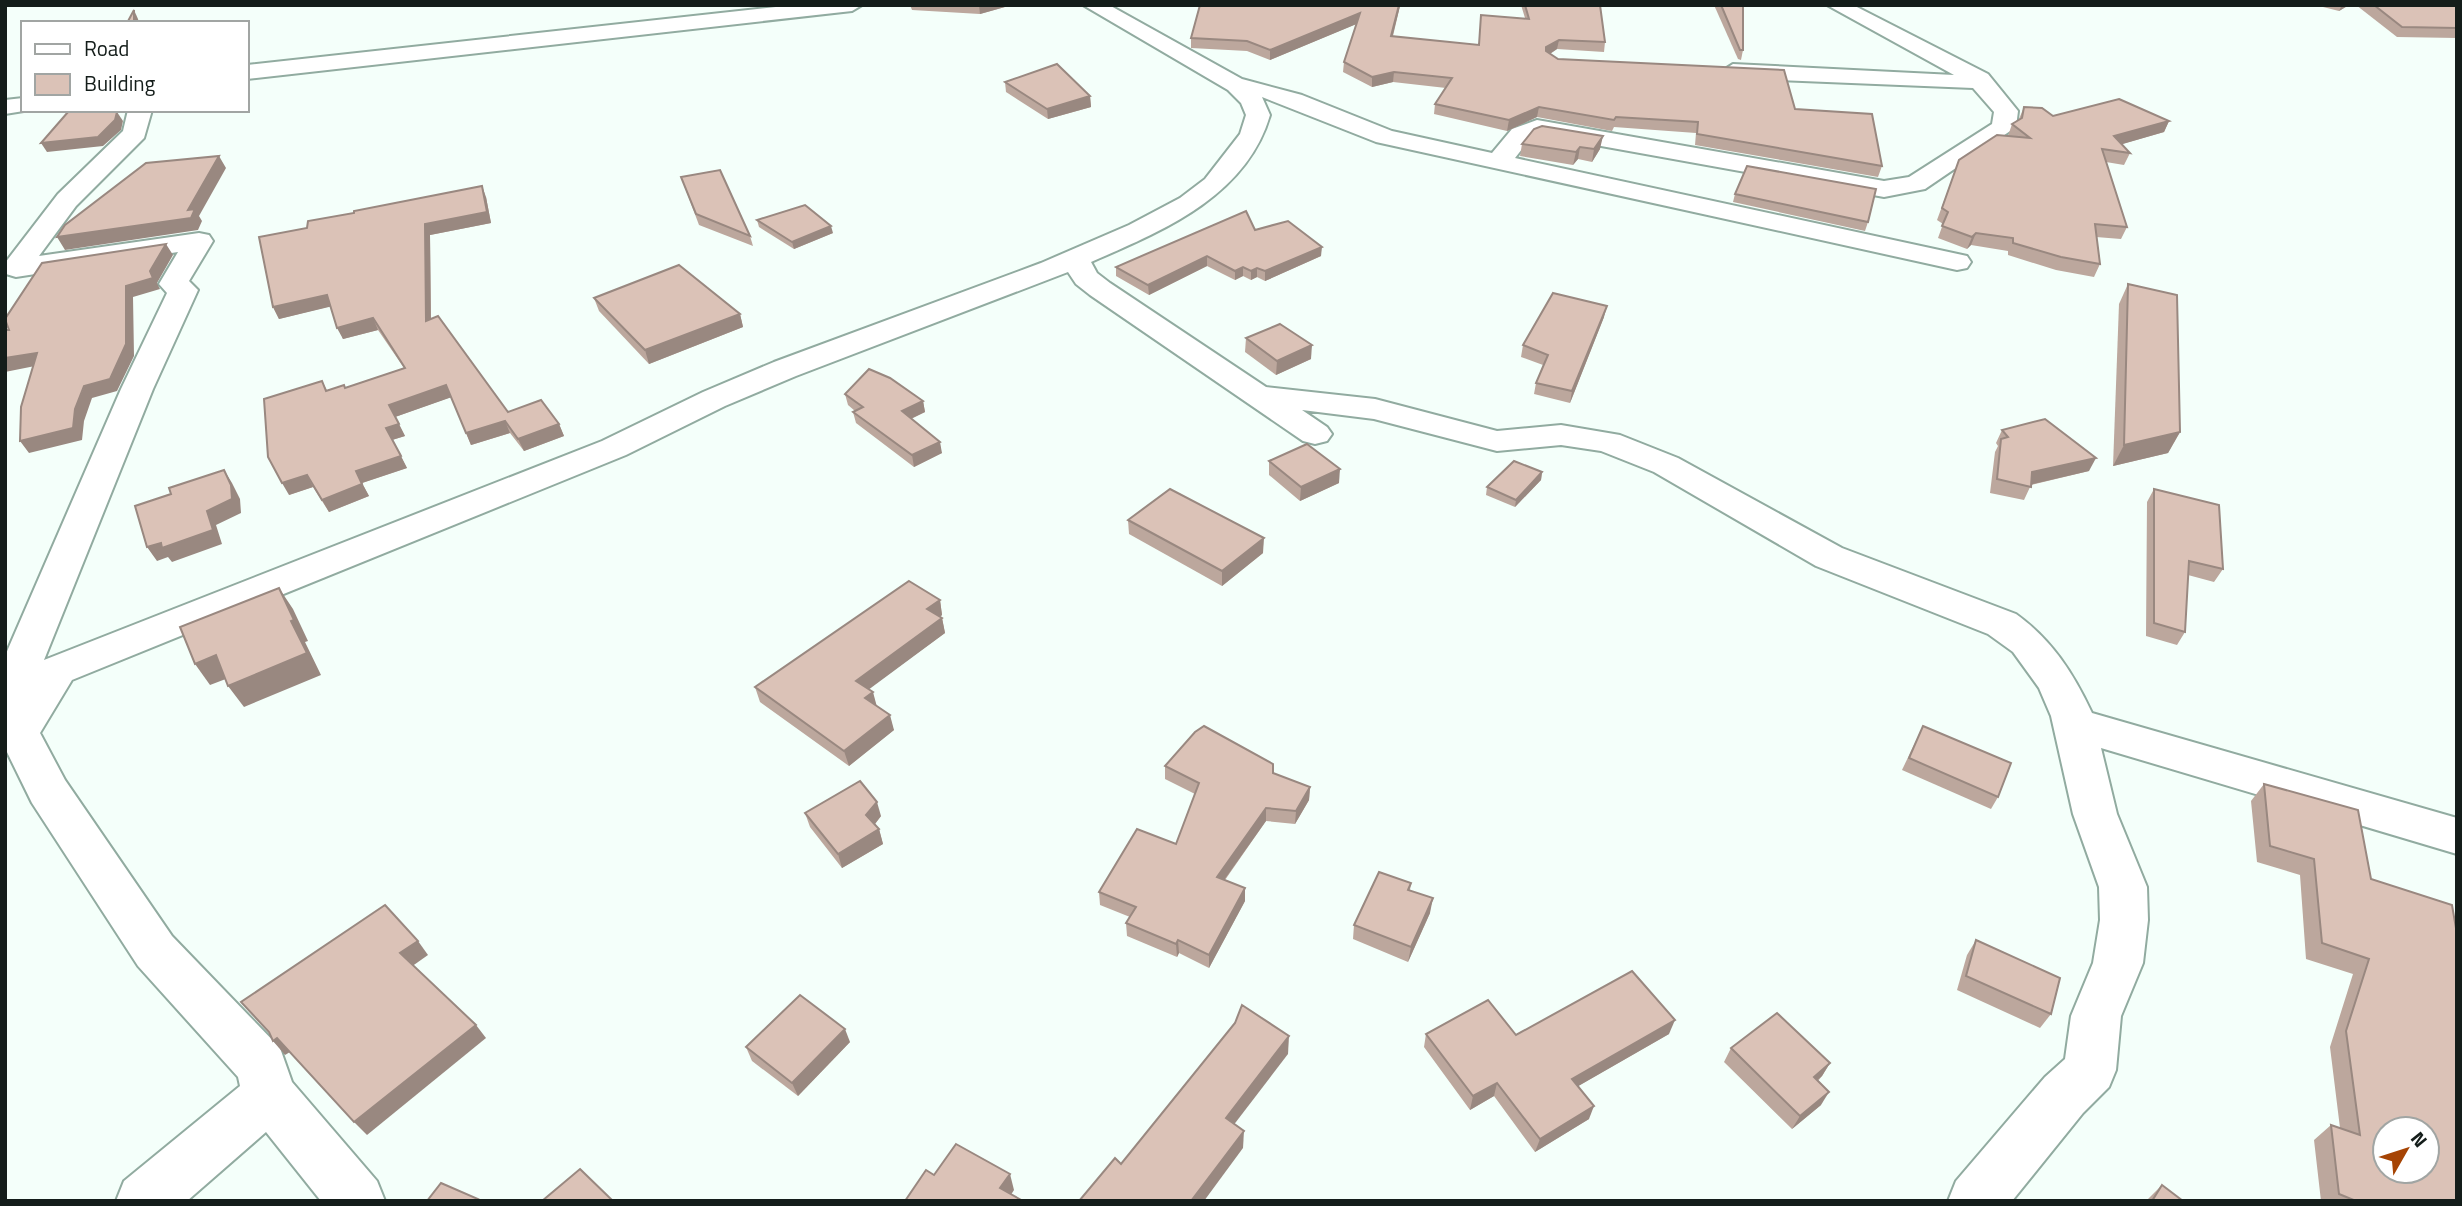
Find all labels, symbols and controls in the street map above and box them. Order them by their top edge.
legend [21,21,248,112]
text: Road [84,32,129,64]
text: Building [84,67,156,99]
north arrow [2371,1115,2441,1185]
text: N [2404,1125,2435,1153]

